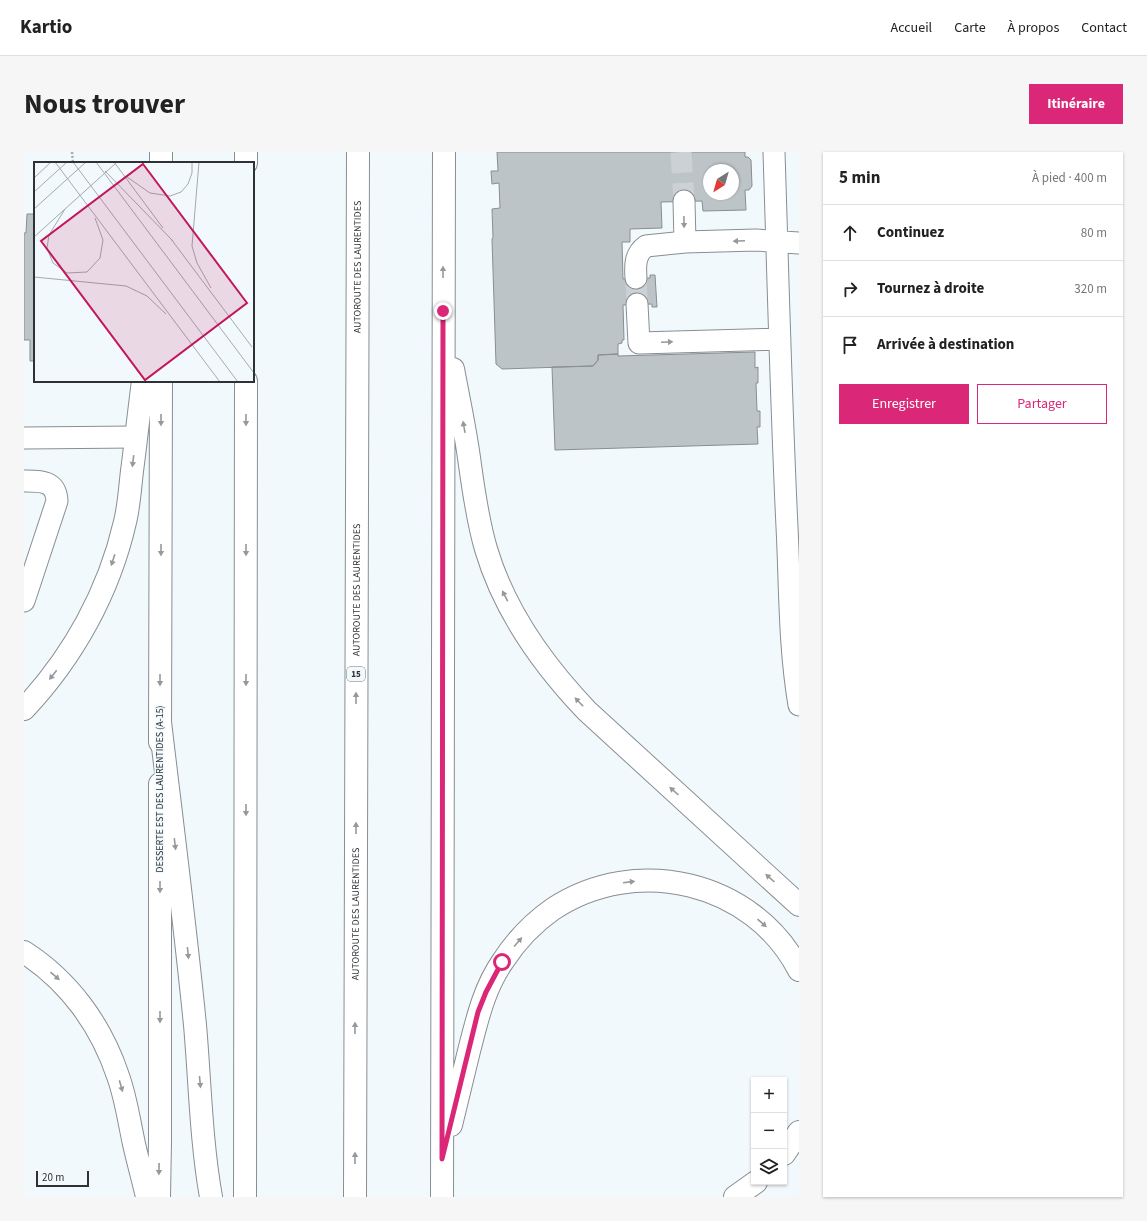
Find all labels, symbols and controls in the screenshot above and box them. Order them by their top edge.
text: Kartio [20,14,72,41]
text: Accueil [891,18,932,38]
text: Carte [954,18,986,38]
text: À propos [1008,18,1059,38]
text: Contact [1081,18,1127,38]
text: Nous trouver [24,84,185,124]
button: Itinéraire [1029,84,1123,124]
inset map [34,162,254,382]
north arrow [703,164,739,200]
text: 5 min [839,166,880,190]
text: À pied · 400 m [1032,169,1107,187]
street label: AUTOROUTE DES LAURENTIDES [350,201,365,333]
one-way arrow [681,216,687,229]
icon: ahead [839,222,861,244]
text: Continuez [877,222,944,243]
text: 80 m [1081,224,1107,242]
one-way arrow [732,238,745,244]
one-way arrow [440,265,446,278]
icon: right [839,278,861,300]
text: Tournez à droite [877,278,984,299]
text: 320 m [1074,280,1107,298]
route end [434,302,452,320]
icon: arrive [839,334,861,356]
text: Arrivée à destination [877,334,1014,355]
one-way arrow [661,339,673,346]
button: Enregistrer [839,384,969,424]
button: Partager [977,384,1107,424]
one-way arrow [158,414,164,427]
one-way arrow [243,414,249,427]
one-way arrow [460,421,466,434]
one-way arrow [130,455,136,467]
street label: AUTOROUTE DES LAURENTIDES [350,524,364,656]
one-way arrow [158,544,164,557]
one-way arrow [243,544,249,557]
one-way arrow [110,555,116,567]
one-way arrow [502,590,508,602]
road number: 15 [347,667,365,681]
one-way arrow [48,669,57,680]
one-way arrow [157,674,163,687]
one-way arrow [243,674,249,687]
one-way arrow [353,691,359,704]
one-way arrow [574,697,584,707]
street label: DESSERTE EST DES LAURENTIDES (A-15) [153,705,167,873]
one-way arrow [669,786,679,796]
one-way arrow [243,804,249,817]
one-way arrow [353,821,359,834]
one-way arrow [172,838,178,850]
street label: AUTOROUTE DES LAURENTIDES [349,848,363,980]
one-way arrow [765,874,775,883]
one-way arrow [623,879,635,885]
one-way arrow [157,881,163,894]
one-way arrow [757,919,768,928]
one-way arrow [513,937,522,947]
one-way arrow [184,947,191,959]
route start [493,953,511,971]
one-way arrow [50,971,60,980]
one-way arrow [157,1011,163,1024]
one-way arrow [352,1021,358,1034]
one-way arrow [196,1076,203,1088]
map controls [751,1077,787,1185]
button: + [751,1077,787,1113]
one-way arrow [118,1080,124,1092]
button: − [751,1113,787,1149]
button: layers [751,1149,787,1185]
one-way arrow [352,1151,358,1164]
one-way arrow [156,1163,162,1176]
scale bar [36,1169,89,1188]
text: 20 m [42,1170,64,1185]

